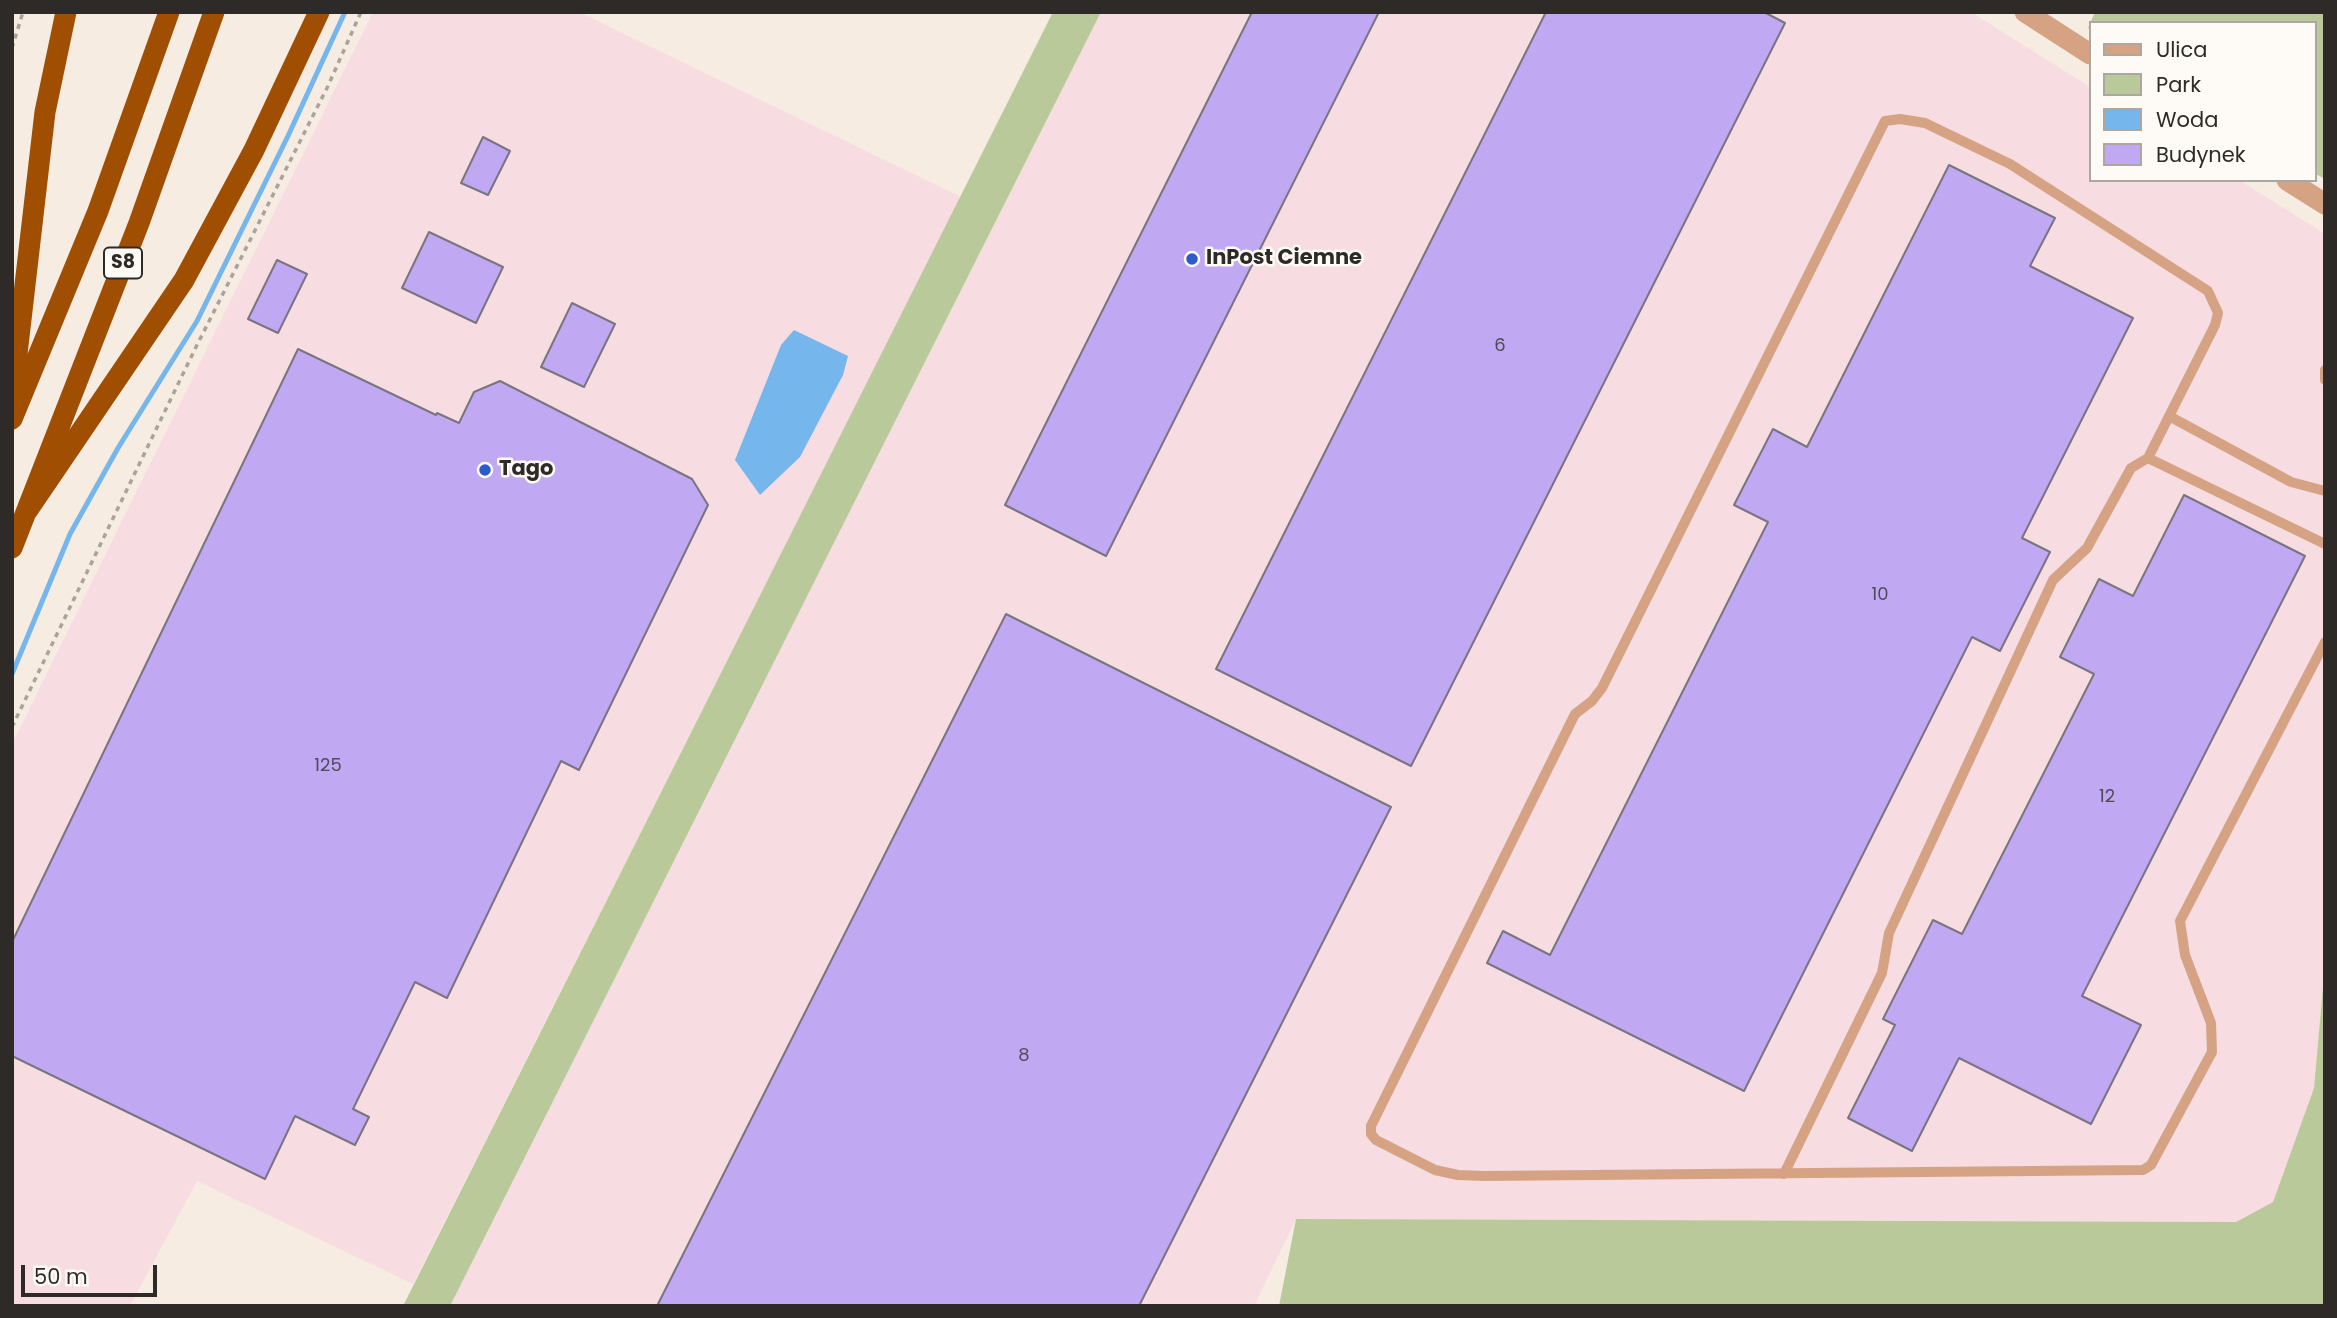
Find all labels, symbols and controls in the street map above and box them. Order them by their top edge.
legend [2088,21,2316,182]
text: Ulica [2156,35,2207,64]
text: Park [2156,70,2201,99]
text: Woda [2156,105,2218,134]
text: Budynek [2156,140,2246,169]
place label: InPost Ciemne [1206,246,1362,272]
road number: S8 [104,247,142,278]
marker: InPost Ciemne [1184,251,1200,267]
house number: 6 [1494,335,1506,357]
place label: Tago [499,457,553,483]
marker: Tago [477,462,493,478]
house number: 10 [1871,584,1889,606]
house number: 125 [314,755,342,777]
house number: 12 [2099,786,2115,808]
house number: 8 [1018,1045,1030,1067]
scale bar [24,1252,161,1296]
text: 50 m [34,1262,88,1291]

